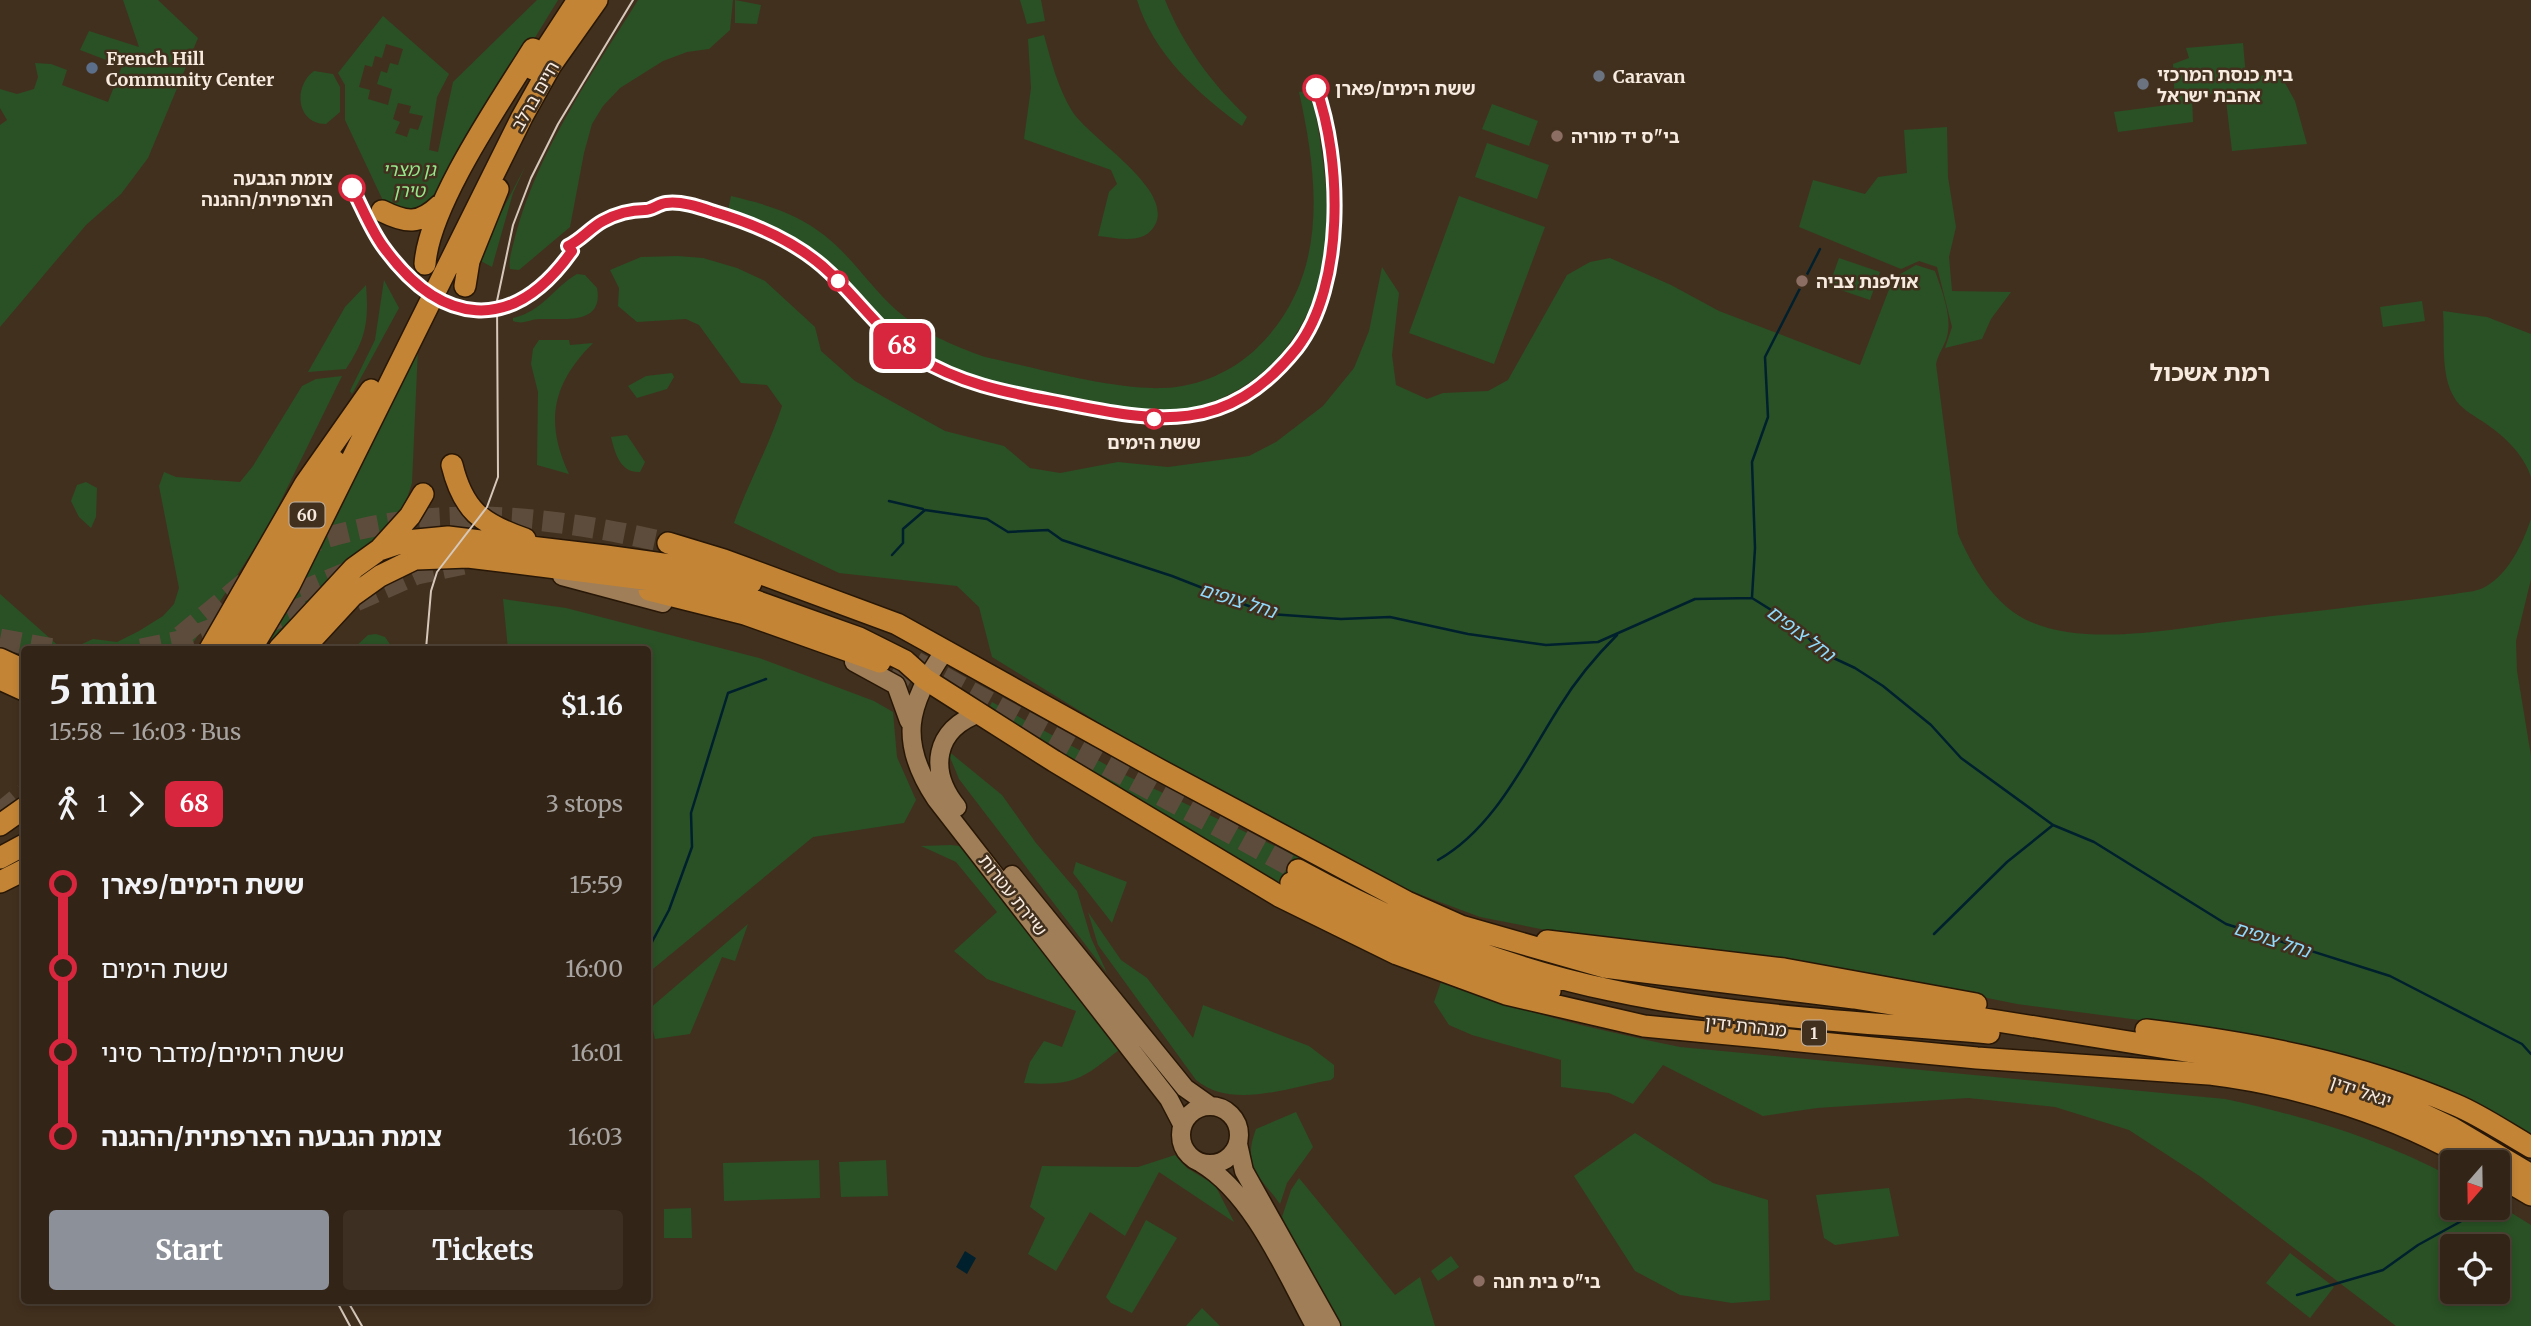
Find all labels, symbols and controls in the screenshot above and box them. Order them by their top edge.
place label: French Hill Community Center [106,47,274,91]
street label: חיים ברלב [506,57,564,135]
marker: French Hill Community Center [84,60,100,76]
place label: בית כנסת המרכזי אהבת ישראל [2157,63,2293,107]
place label: Caravan [1613,65,1686,88]
marker: Caravan [1591,68,1607,84]
marker: ששת הימים/פארן [1303,75,1329,101]
marker: בית כנסת המרכזי אהבת ישראל [2135,76,2151,92]
place label: ששת הימים/פארן [1335,77,1476,100]
place label: בי"ס יד מוריה [1571,125,1680,148]
marker: בי"ס יד מוריה [1549,128,1565,144]
park label: גן מצרי טירן [382,158,437,202]
place label: צומת הגבעה הצרפתית/ההגנה [201,167,333,211]
marker: צומת הגבעה הצרפתית/ההגנה [339,175,365,201]
place label: אולפנת צביה [1816,270,1919,293]
unlabelled marker [828,271,848,291]
marker: אולפנת צביה [1794,273,1810,289]
line badge: 68 [870,323,934,369]
text: 68 [887,330,917,361]
district label: רמת אשכול [2150,357,2270,388]
marker: ששת הימים [1144,409,1164,429]
place label: ששת הימים [1107,431,1201,454]
road number: 60 [290,502,324,528]
water label: נחל צופים [1197,577,1281,624]
water label: נחל צופים [1762,600,1841,668]
text: 5 min [49,667,157,714]
text: $1.16 [560,689,623,722]
text: 15:58 – 16:03 · Bus [49,717,241,746]
icon: walk [49,785,87,823]
icon: forward [117,785,155,823]
text: 68 [179,788,209,819]
text: 1 [97,789,107,818]
text: 3 stops [546,789,623,818]
street label: שיירת עטרות [974,849,1052,941]
text: ששת הימים/פארן [101,868,304,901]
text: 15:59 [569,870,623,899]
water label: נחל צופים [2231,915,2315,963]
text: ששת הימים [101,952,229,985]
text: 16:00 [565,954,623,983]
street label: מנהרת ידין [1704,1010,1788,1042]
road number: 1 [1802,1021,1826,1046]
text: ששת הימים/מדבר סיני [101,1036,344,1069]
text: 16:01 [571,1038,623,1067]
street label: יגאל ידין [2327,1070,2395,1112]
text: צומת הגבעה הצרפתית/ההגנה [101,1120,442,1153]
text: 16:03 [568,1122,623,1151]
north arrow [2440,1150,2510,1220]
map controls [2440,1150,2510,1304]
button: Start [49,1210,329,1290]
button: Tickets [343,1210,623,1290]
button: locate [2440,1234,2510,1304]
place label: בי"ס בית חנה [1493,1270,1601,1293]
marker: בי"ס בית חנה [1471,1273,1487,1289]

